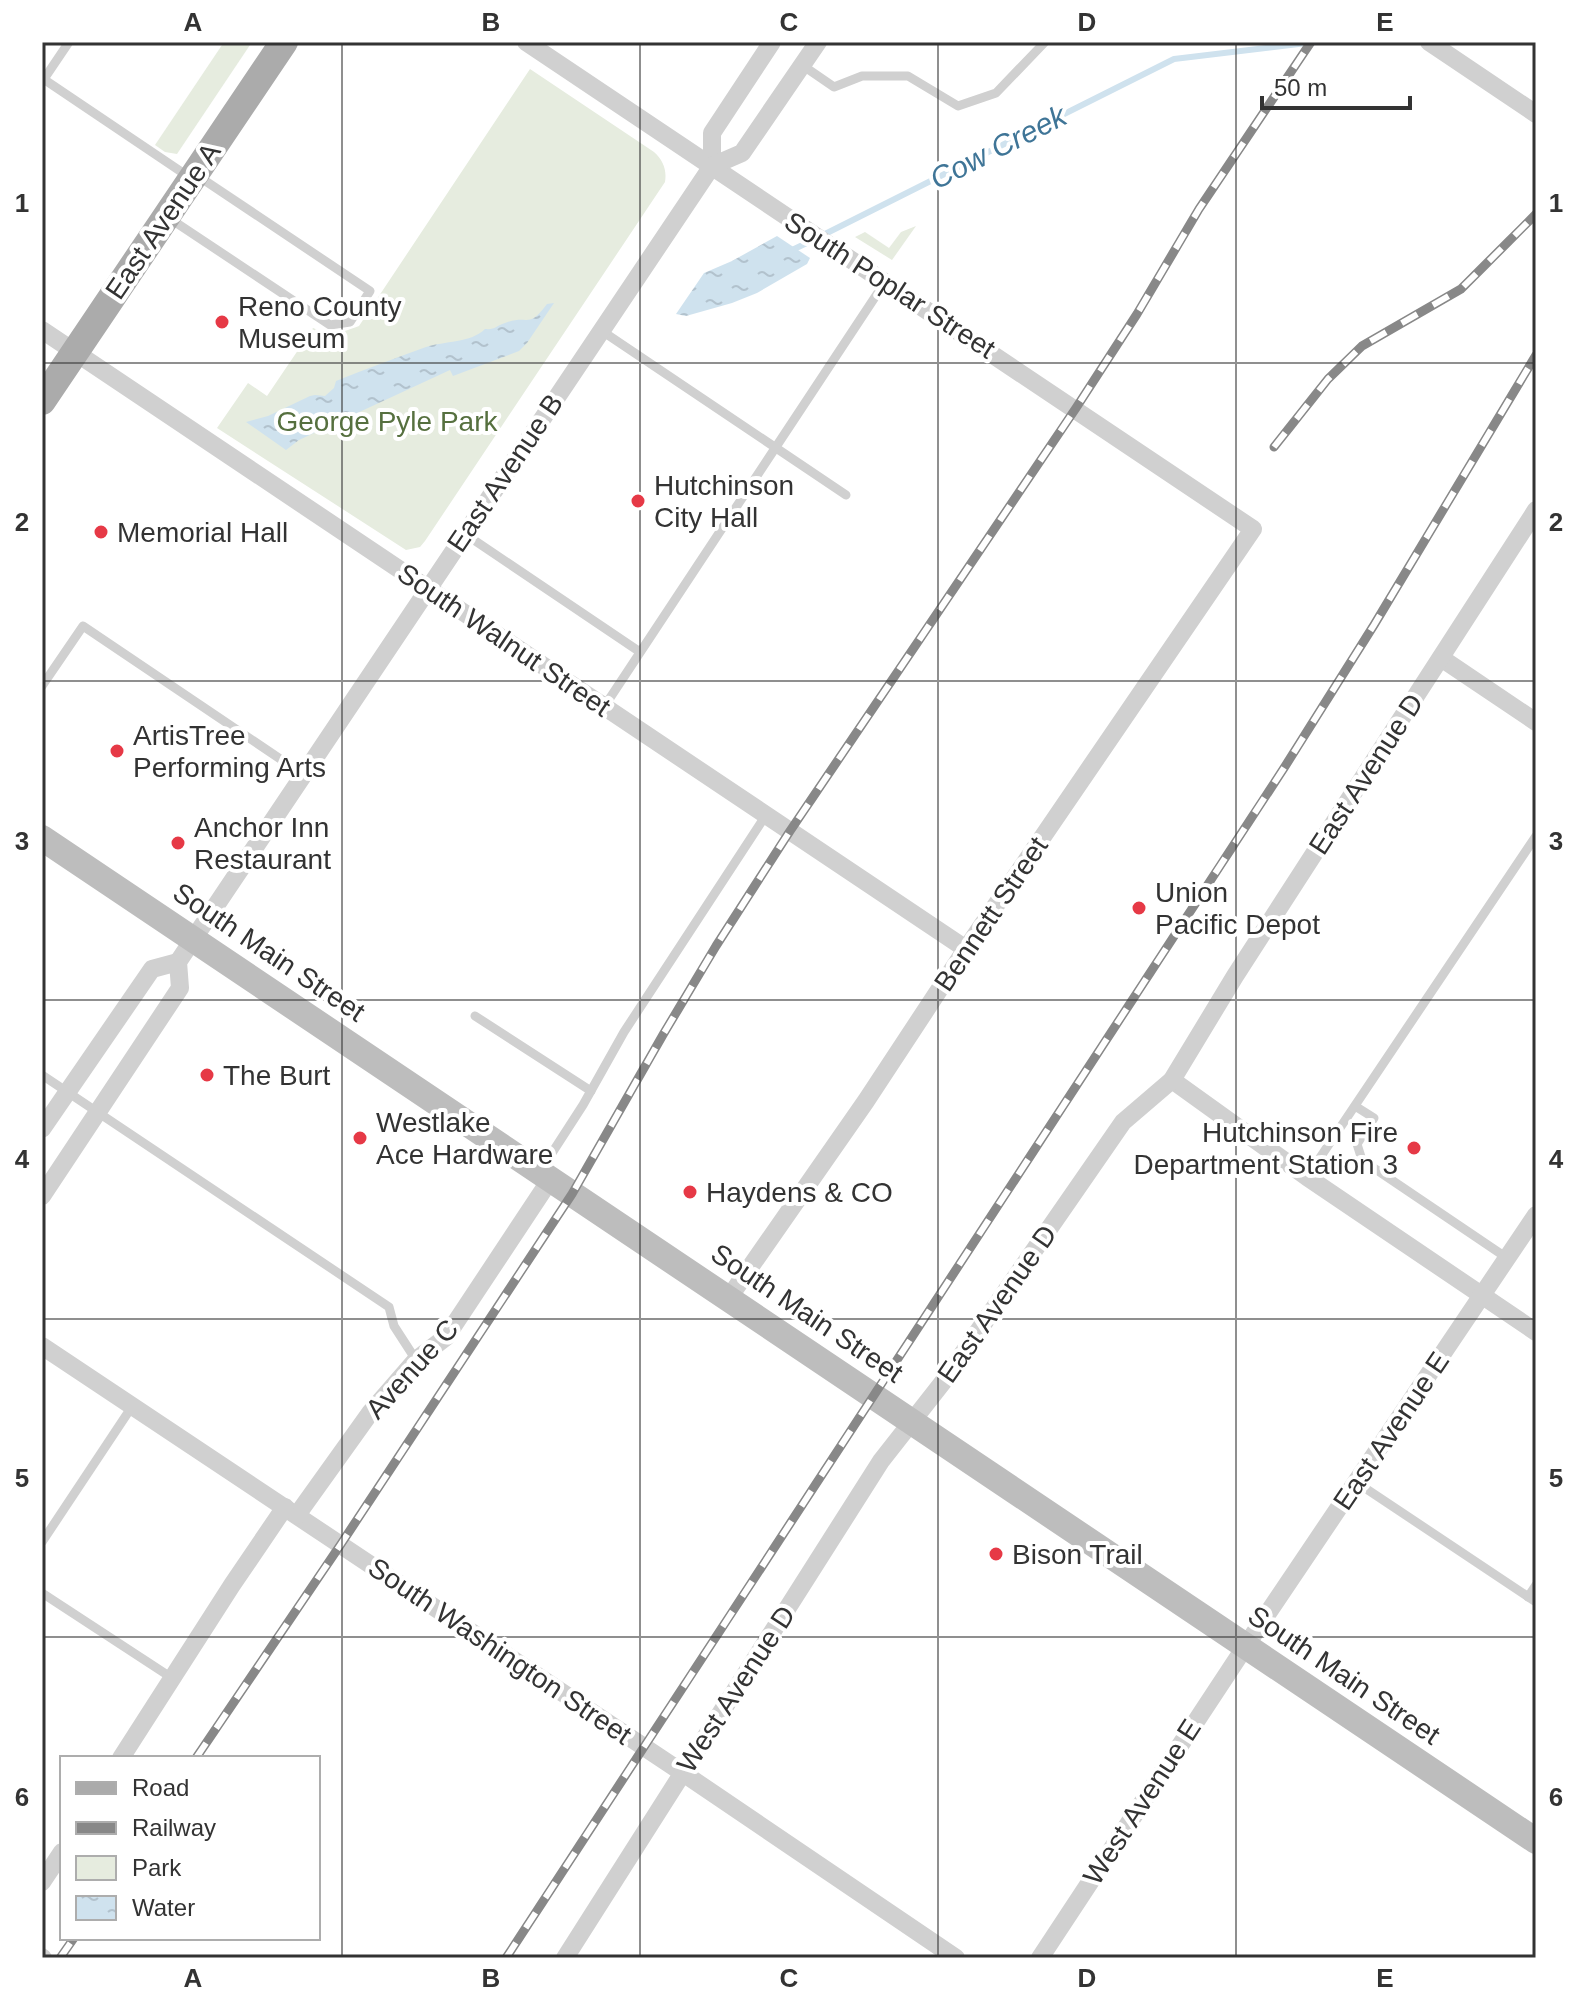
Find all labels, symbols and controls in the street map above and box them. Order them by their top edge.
text: A [184,7,203,37]
text: B [482,7,500,37]
text: C [780,7,799,37]
text: D [1078,7,1096,37]
text: E [1376,7,1394,37]
scale bar [1262,60,1410,110]
text: 50 m [1274,74,1327,101]
water label: Cow Creek [924,98,1073,195]
street label: East Avenue A [99,137,227,305]
text: 1 [15,188,29,218]
text: 1 [1549,188,1563,218]
street label: South Poplar Street [779,205,1001,365]
place label: Reno County Museum [238,291,401,354]
marker: Reno County Museum [213,313,231,331]
street label: East Avenue B [441,388,569,558]
park label: George Pyle Park [277,406,498,437]
place label: Hutchinson City Hall [654,470,794,533]
marker: Hutchinson City Hall [629,492,647,510]
text: 2 [15,507,29,537]
text: 2 [1549,507,1563,537]
place label: Memorial Hall [117,517,288,548]
marker: Memorial Hall [92,523,110,541]
street label: South Walnut Street [392,557,616,723]
street label: East Avenue D [1303,688,1429,860]
place label: ArtisTree Performing Arts [133,720,326,783]
marker: ArtisTree Performing Arts [108,742,126,760]
place label: Anchor Inn Restaurant [194,812,331,875]
text: 3 [15,826,29,856]
text: 3 [1549,826,1563,856]
street label: Bennett Street [928,831,1054,997]
marker: Anchor Inn Restaurant [169,834,187,852]
street label: South Main Street [167,876,371,1028]
place label: Union Pacific Depot [1155,877,1320,940]
marker: Union Pacific Depot [1130,899,1148,917]
place label: The Burt [223,1060,331,1091]
marker: The Burt [198,1066,216,1084]
place label: Westlake Ace Hardware [376,1107,553,1170]
place label: Hutchinson Fire Department Station 3 [1133,1117,1398,1180]
marker: Westlake Ace Hardware [351,1129,369,1147]
marker: Hutchinson Fire Department Station 3 [1405,1139,1423,1157]
text: 4 [15,1144,30,1174]
text: 4 [1549,1144,1564,1174]
place label: Haydens & CO [706,1177,893,1208]
marker: Haydens & CO [681,1183,699,1201]
street label: East Avenue D [931,1219,1063,1389]
street label: South Main Street [705,1237,909,1389]
street label: Avenue C [360,1313,464,1425]
street label: East Avenue E [1327,1346,1455,1516]
text: 5 [15,1463,29,1493]
text: 5 [1549,1463,1563,1493]
place label: Bison Trail [1012,1539,1143,1570]
marker: Bison Trail [987,1545,1005,1563]
street label: South Washington Street [363,1551,637,1751]
street label: South Main Street [1242,1599,1446,1751]
street label: West Avenue D [671,1600,801,1778]
street label: West Avenue E [1077,1714,1207,1890]
legend [60,1756,320,1940]
text: Road [132,1774,189,1801]
text: 6 [15,1782,29,1812]
text: 6 [1549,1782,1563,1812]
text: Railway [132,1814,216,1841]
text: Park [132,1854,182,1881]
text: Water [132,1894,195,1921]
text: A [184,1963,203,1993]
text: B [482,1963,500,1993]
text: C [780,1963,799,1993]
text: D [1078,1963,1096,1993]
text: E [1376,1963,1394,1993]

